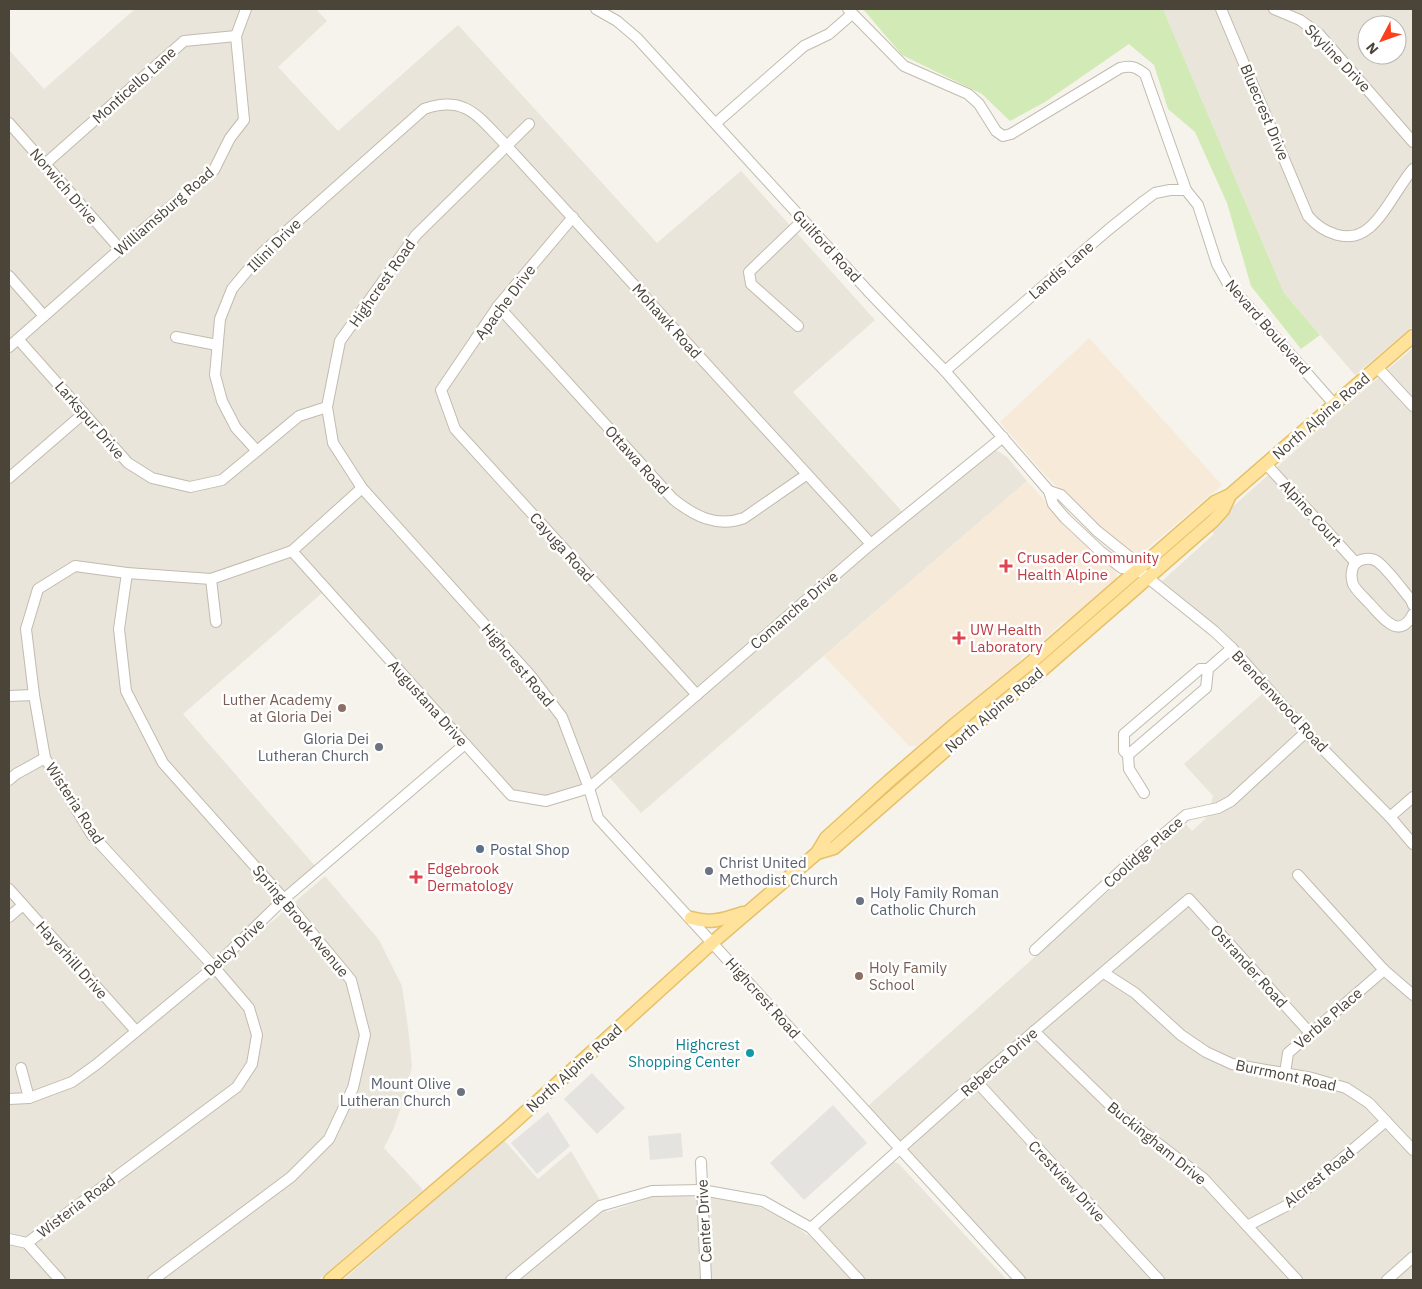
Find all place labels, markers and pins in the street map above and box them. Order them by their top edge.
place label: Crusader Community Health Alpine [1017,548,1160,584]
marker: Crusader Community Health Alpine [999,559,1013,573]
place label: UW Health Laboratory [970,620,1043,656]
marker: UW Health Laboratory [952,631,966,645]
place label: Luther Academy at Gloria Dei [222,690,332,726]
marker: Luther Academy at Gloria Dei [336,702,348,714]
place label: Gloria Dei Lutheran Church [258,729,369,765]
marker: Gloria Dei Lutheran Church [373,741,385,753]
place label: Postal Shop [490,840,570,859]
marker: Postal Shop [474,843,486,855]
place label: Christ United Methodist Church [719,853,838,889]
place label: Edgebrook Dermatology [427,859,514,895]
marker: Christ United Methodist Church [703,865,715,877]
marker: Edgebrook Dermatology [409,870,423,884]
place label: Holy Family Roman Catholic Church [870,883,999,919]
marker: Holy Family Roman Catholic Church [854,895,866,907]
place label: Holy Family School [869,958,948,994]
marker: Holy Family School [853,970,865,982]
place label: Highcrest Shopping Center [628,1035,740,1071]
marker: Highcrest Shopping Center [744,1047,756,1059]
place label: Mount Olive Lutheran Church [340,1074,451,1110]
marker: Mount Olive Lutheran Church [455,1086,467,1098]

